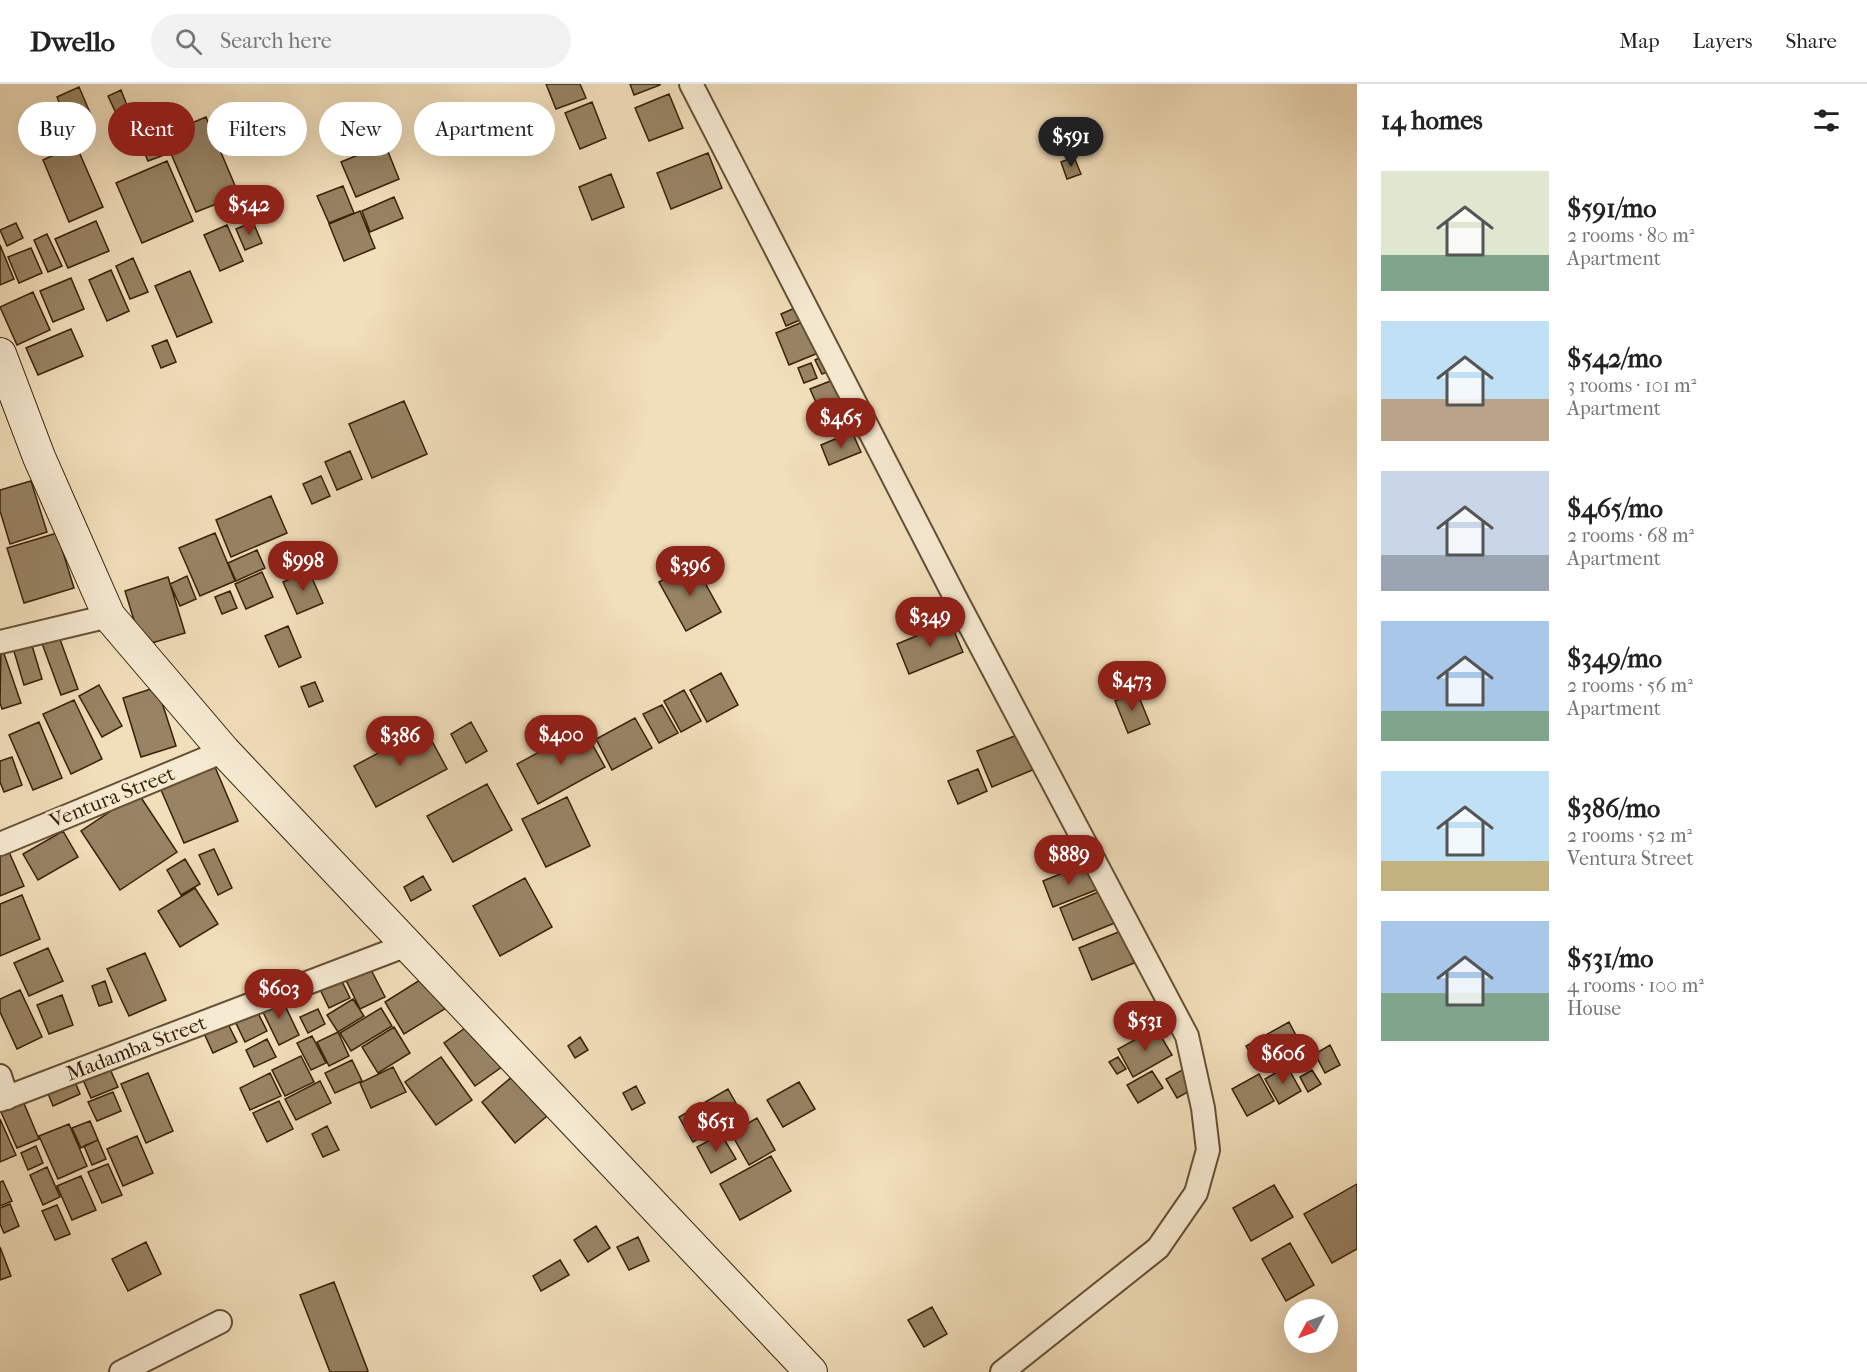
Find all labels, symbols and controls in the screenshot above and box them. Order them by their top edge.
search box [151,14,571,68]
text: Dwello [30,25,115,58]
icon: search [172,25,205,58]
text: Search here [220,28,332,54]
text: Map [1619,29,1660,53]
text: Layers [1693,29,1752,53]
text: Share [1785,29,1837,53]
chip: Buy [18,102,96,156]
chip: Rent [108,102,195,156]
chip: Filters [207,102,307,156]
chip: New [319,102,402,156]
chip: Apartment [414,102,555,156]
icon: filters [1810,104,1843,137]
text: 14 homes [1381,105,1483,136]
pin: $591 [1035,117,1107,168]
text: $591 [1052,125,1090,148]
pin: $542 [213,185,285,236]
text: $542 [228,193,270,216]
text: $591/mo [1567,193,1657,224]
icon: home [1429,195,1501,267]
text: 2 rooms · 80 m² [1567,224,1694,247]
text: Apartment [1567,247,1661,270]
text: $542/mo [1567,343,1662,374]
icon: home [1429,345,1501,417]
text: 3 rooms · 101 m² [1567,374,1696,397]
text: Apartment [1567,397,1661,420]
pin: $465 [805,398,877,449]
text: $465 [820,406,862,429]
text: $465/mo [1567,493,1663,524]
icon: home [1429,495,1501,567]
text: 2 rooms · 68 m² [1567,524,1694,547]
pin: $998 [267,541,339,592]
pin: $396 [654,546,726,597]
text: Apartment [1567,547,1661,570]
text: $998 [282,549,324,572]
text: $396 [670,554,710,577]
pin: $349 [894,597,966,648]
text: $349 [909,605,951,628]
text: $349/mo [1567,643,1662,674]
icon: home [1429,645,1501,717]
pin: $473 [1096,661,1168,712]
text: $473 [1112,669,1152,692]
text: 2 rooms · 56 m² [1567,674,1693,697]
text: Apartment [1567,697,1661,720]
pin: $400 [525,715,597,766]
pin: $386 [364,716,436,767]
text: $400 [539,723,583,746]
text: $386 [380,724,420,747]
street label: Ventura Street [45,761,179,833]
text: $386/mo [1567,793,1660,824]
icon: home [1429,795,1501,867]
text: 2 rooms · 52 m² [1567,824,1692,847]
pin: $889 [1033,835,1105,886]
text: $889 [1048,843,1090,866]
text: Ventura Street [1567,847,1694,870]
text: $531/mo [1567,943,1654,974]
icon: home [1429,945,1501,1017]
pin: $603 [243,969,315,1020]
text: 4 rooms · 100 m² [1567,974,1704,997]
text: $603 [258,977,300,1000]
text: House [1567,997,1621,1020]
pin: $531 [1109,1001,1181,1052]
text: $531 [1128,1009,1163,1032]
street label: Madamba Street [63,1010,210,1086]
pin: $606 [1247,1034,1319,1085]
text: $606 [1261,1042,1305,1065]
pin: $651 [680,1102,752,1153]
text: $651 [697,1110,735,1133]
north arrow [1284,1299,1338,1353]
map controls [1284,1299,1338,1353]

